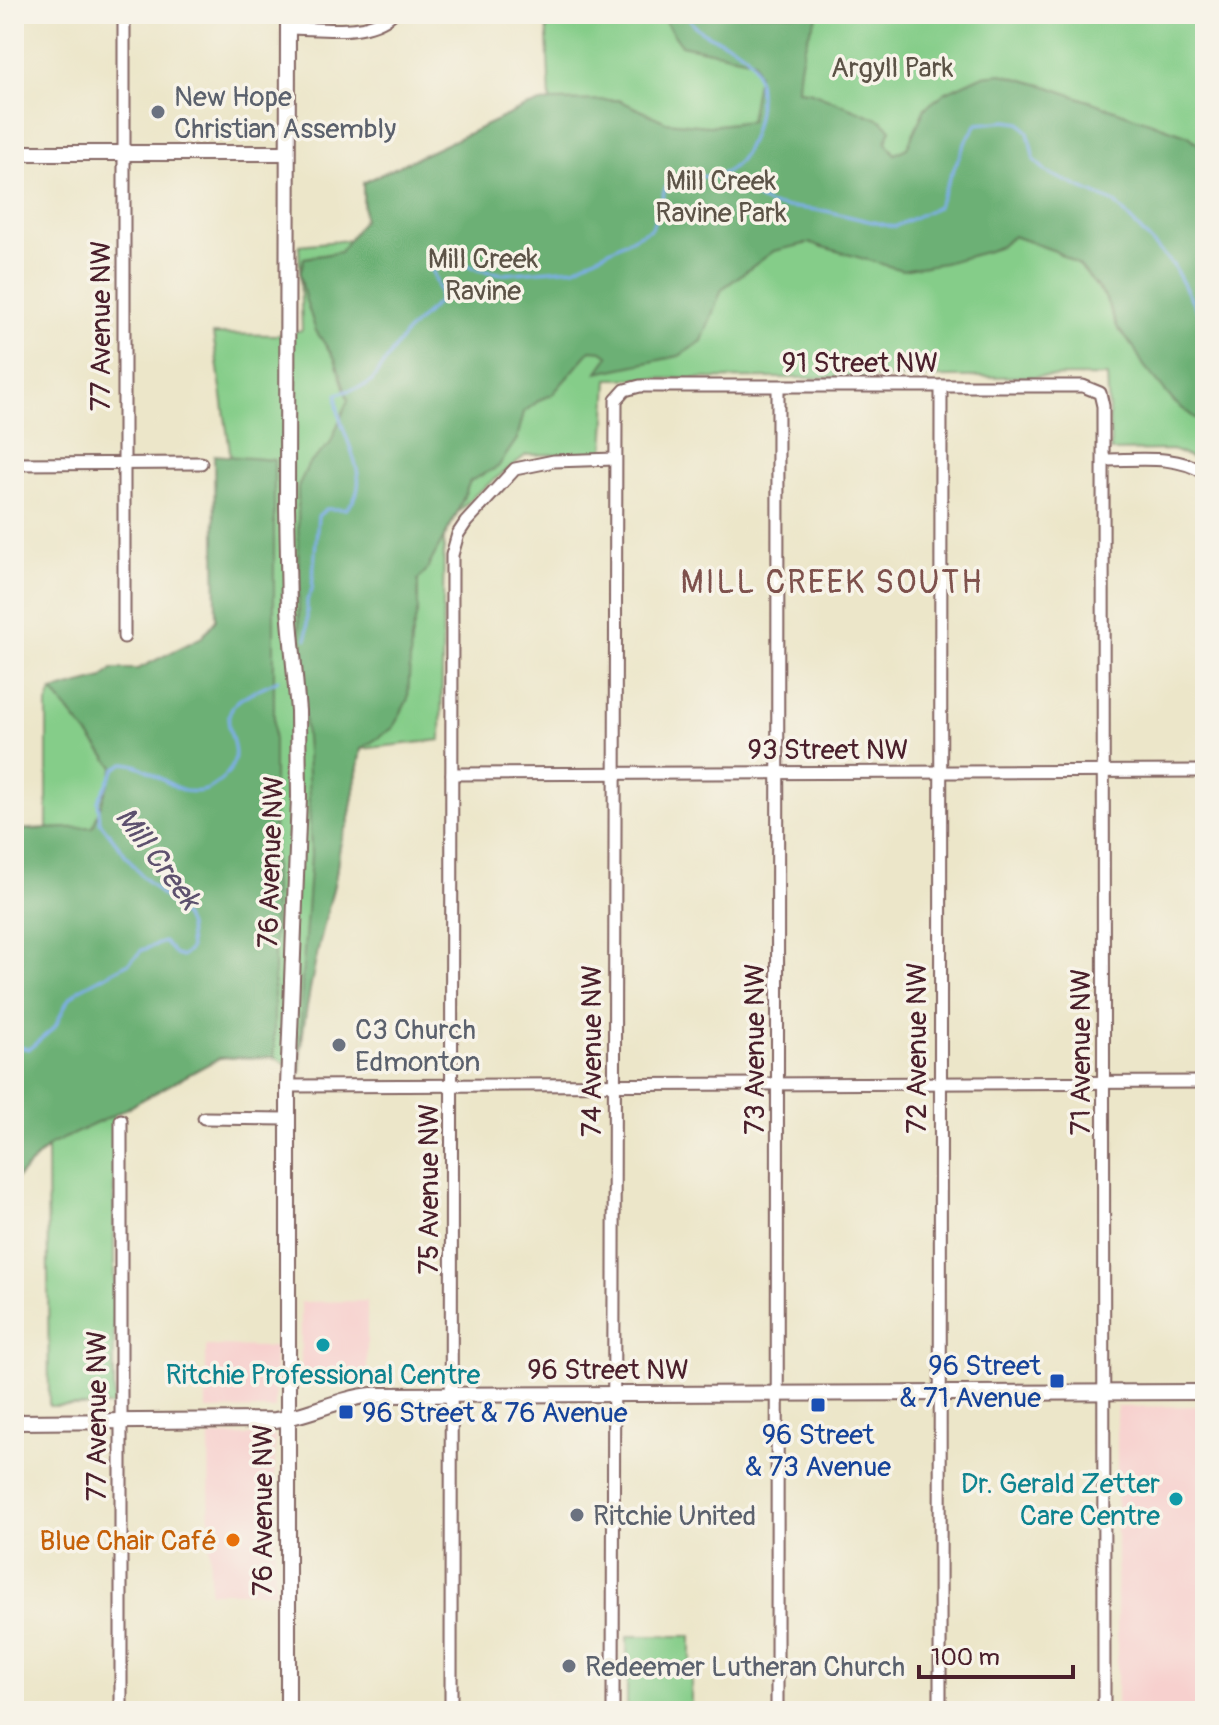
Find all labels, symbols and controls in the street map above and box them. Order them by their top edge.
park label: Argyll Park [831,51,954,86]
place label: New Hope Christian Assembly [174,80,396,147]
marker: New Hope Christian Assembly [149,103,167,121]
park label: Mill Creek Ravine Park [655,164,787,231]
street label: 77 Avenue NW [84,241,119,411]
park label: Mill Creek Ravine [428,242,539,309]
street label: 91 Street NW [782,346,938,381]
district label: MILL CREEK SOUTH [680,563,984,603]
street label: 93 Street NW [748,733,908,768]
street label: 76 Avenue NW [251,775,292,949]
water label: Mill Creek [107,800,210,919]
street label: 72 Avenue NW [900,962,935,1134]
street label: 73 Avenue NW [738,963,773,1135]
street label: 74 Avenue NW [575,965,610,1137]
street label: 71 Avenue NW [1064,969,1099,1135]
place label: C3 Church Edmonton [355,1013,480,1080]
marker: C3 Church Edmonton [330,1036,348,1054]
street label: 75 Avenue NW [412,1103,447,1275]
street label: 77 Avenue NW [80,1331,115,1501]
marker: Ritchie Professional Centre [314,1336,332,1354]
place label: 96 Street & 71 Avenue [899,1349,1042,1416]
street label: 96 Street NW [527,1353,689,1388]
place label: Ritchie Professional Centre [166,1358,481,1393]
marker: 96 Street & 71 Avenue [1048,1372,1066,1390]
place label: 96 Street & 76 Avenue [362,1396,628,1431]
marker: 96 Street & 73 Avenue [809,1396,827,1414]
marker: 96 Street & 76 Avenue [337,1403,355,1421]
place label: 96 Street & 73 Avenue [745,1418,891,1485]
street label: 76 Avenue NW [246,1424,281,1596]
place label: Dr. Gerald Zetter Care Centre [961,1467,1160,1534]
marker: Dr. Gerald Zetter Care Centre [1167,1490,1185,1508]
place label: Ritchie United [593,1499,756,1534]
marker: Ritchie United [568,1506,586,1524]
place label: Blue Chair Café [39,1524,217,1559]
marker: Blue Chair Café [224,1531,242,1549]
scale bar [919,1629,1073,1679]
text: 100 m [931,1643,1000,1672]
place label: Redeemer Lutheran Church [585,1650,905,1685]
marker: Redeemer Lutheran Church [560,1657,578,1675]

